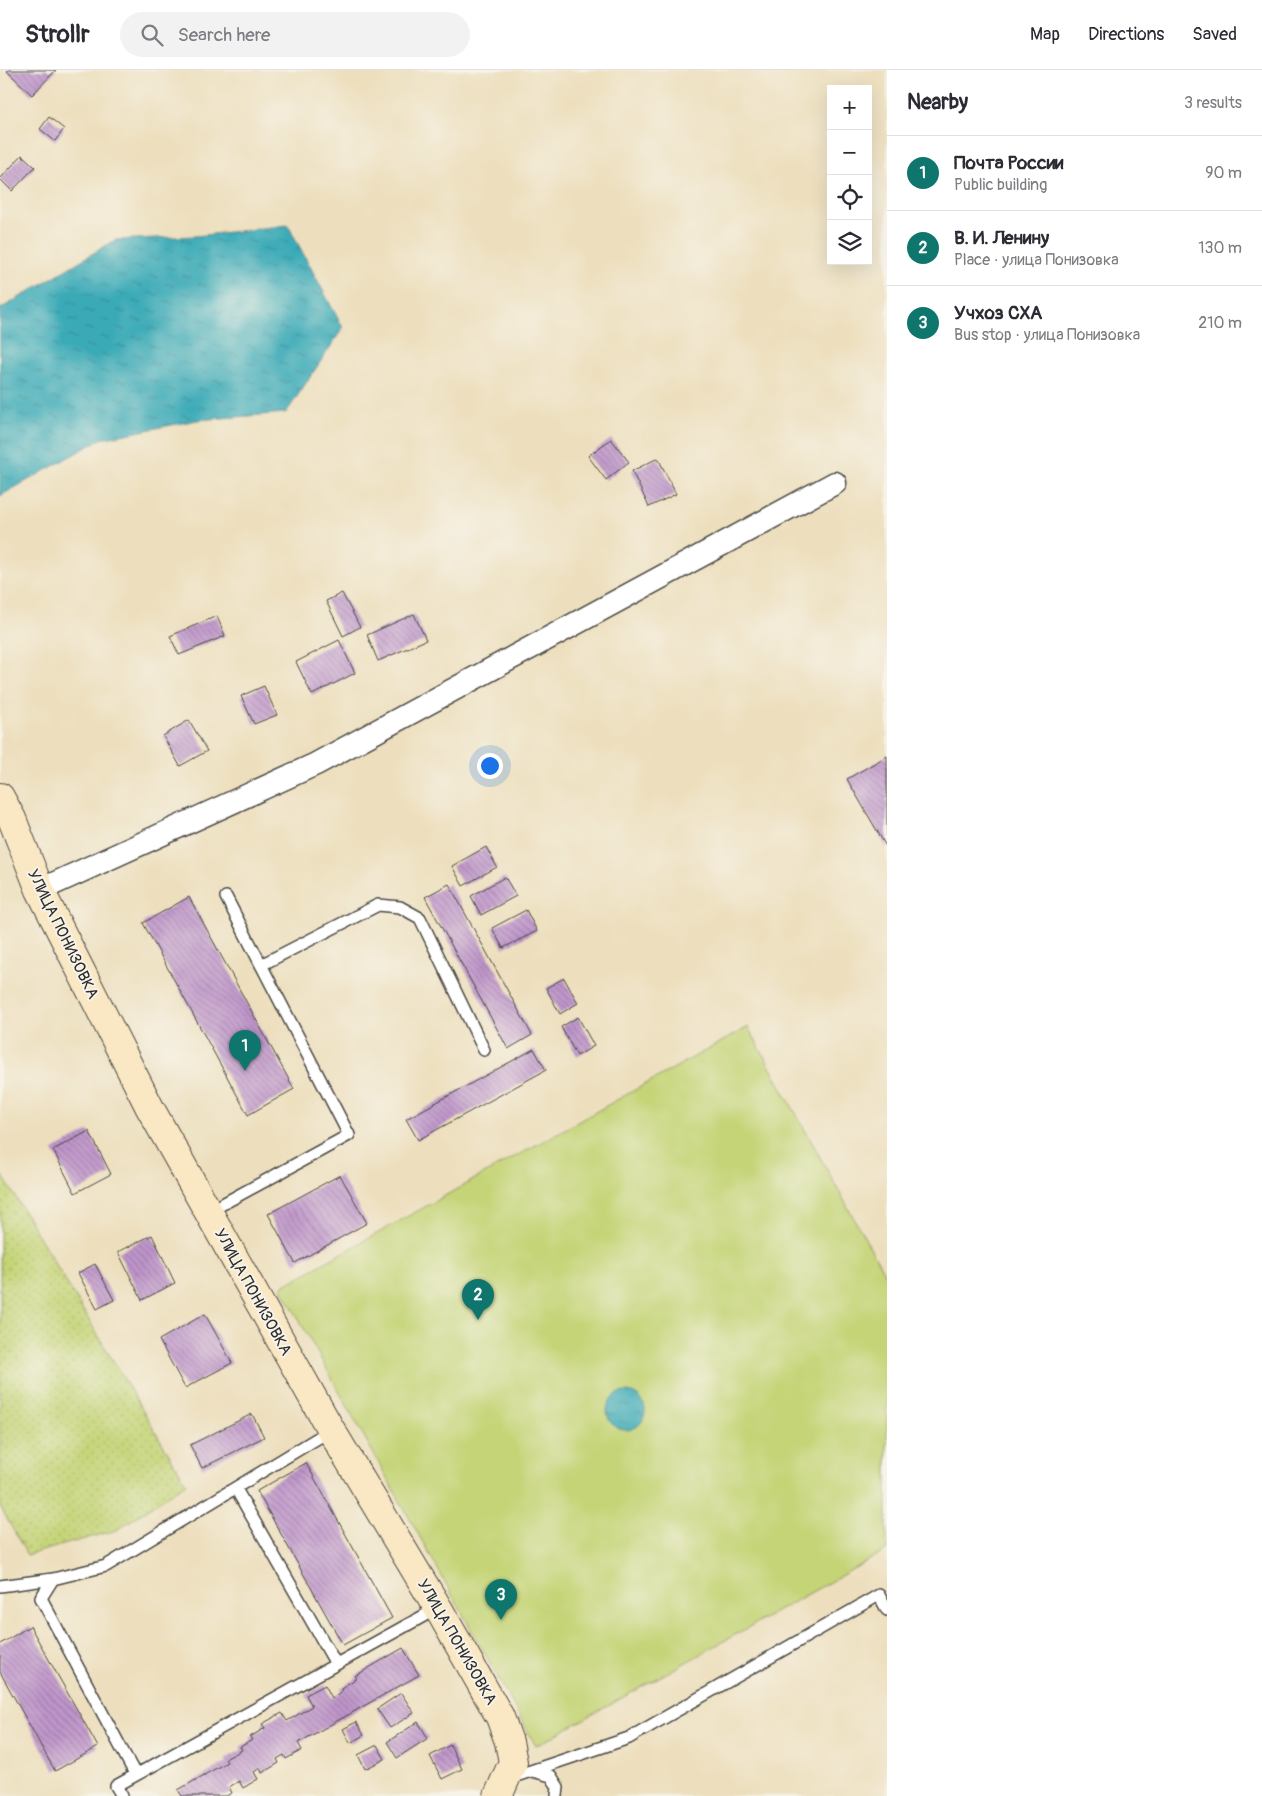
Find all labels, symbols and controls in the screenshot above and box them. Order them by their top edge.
search box [120,12,470,57]
text: Strollr [25,20,90,49]
icon: search [138,21,166,49]
text: Search here [178,23,270,47]
text: Map [1030,23,1060,46]
text: Directions [1088,23,1164,46]
text: Saved [1192,23,1237,46]
map controls [827,85,872,265]
button: + [827,85,872,130]
text: Nearby [907,89,968,116]
text: 3 results [1184,93,1242,113]
button: − [827,130,872,175]
text: Почта России [954,151,1064,175]
text: 1 [920,163,926,183]
text: 90 m [1205,163,1242,183]
button: locate [827,175,872,220]
text: Public building [954,175,1047,195]
button: layers [827,220,872,265]
text: В. И. Ленину [954,226,1049,250]
text: 2 [919,238,927,258]
text: 130 m [1198,238,1242,258]
text: Place · улица Понизовка [954,250,1119,270]
text: Учхоз СХА [954,301,1042,325]
text: 3 [919,313,927,333]
text: 210 m [1198,313,1242,333]
text: Bus stop · улица Понизовка [954,325,1140,345]
your location [477,753,503,779]
street label: УЛИЦА ПОНИЗОВКА [23,866,103,1002]
pin: 1 [229,1030,261,1071]
street label: УЛИЦА ПОНИЗОВКА [210,1225,296,1359]
pin: 2 [462,1279,494,1320]
street label: УЛИЦА ПОНИЗОВКА [413,1576,501,1708]
pin: 3 [485,1579,517,1620]

